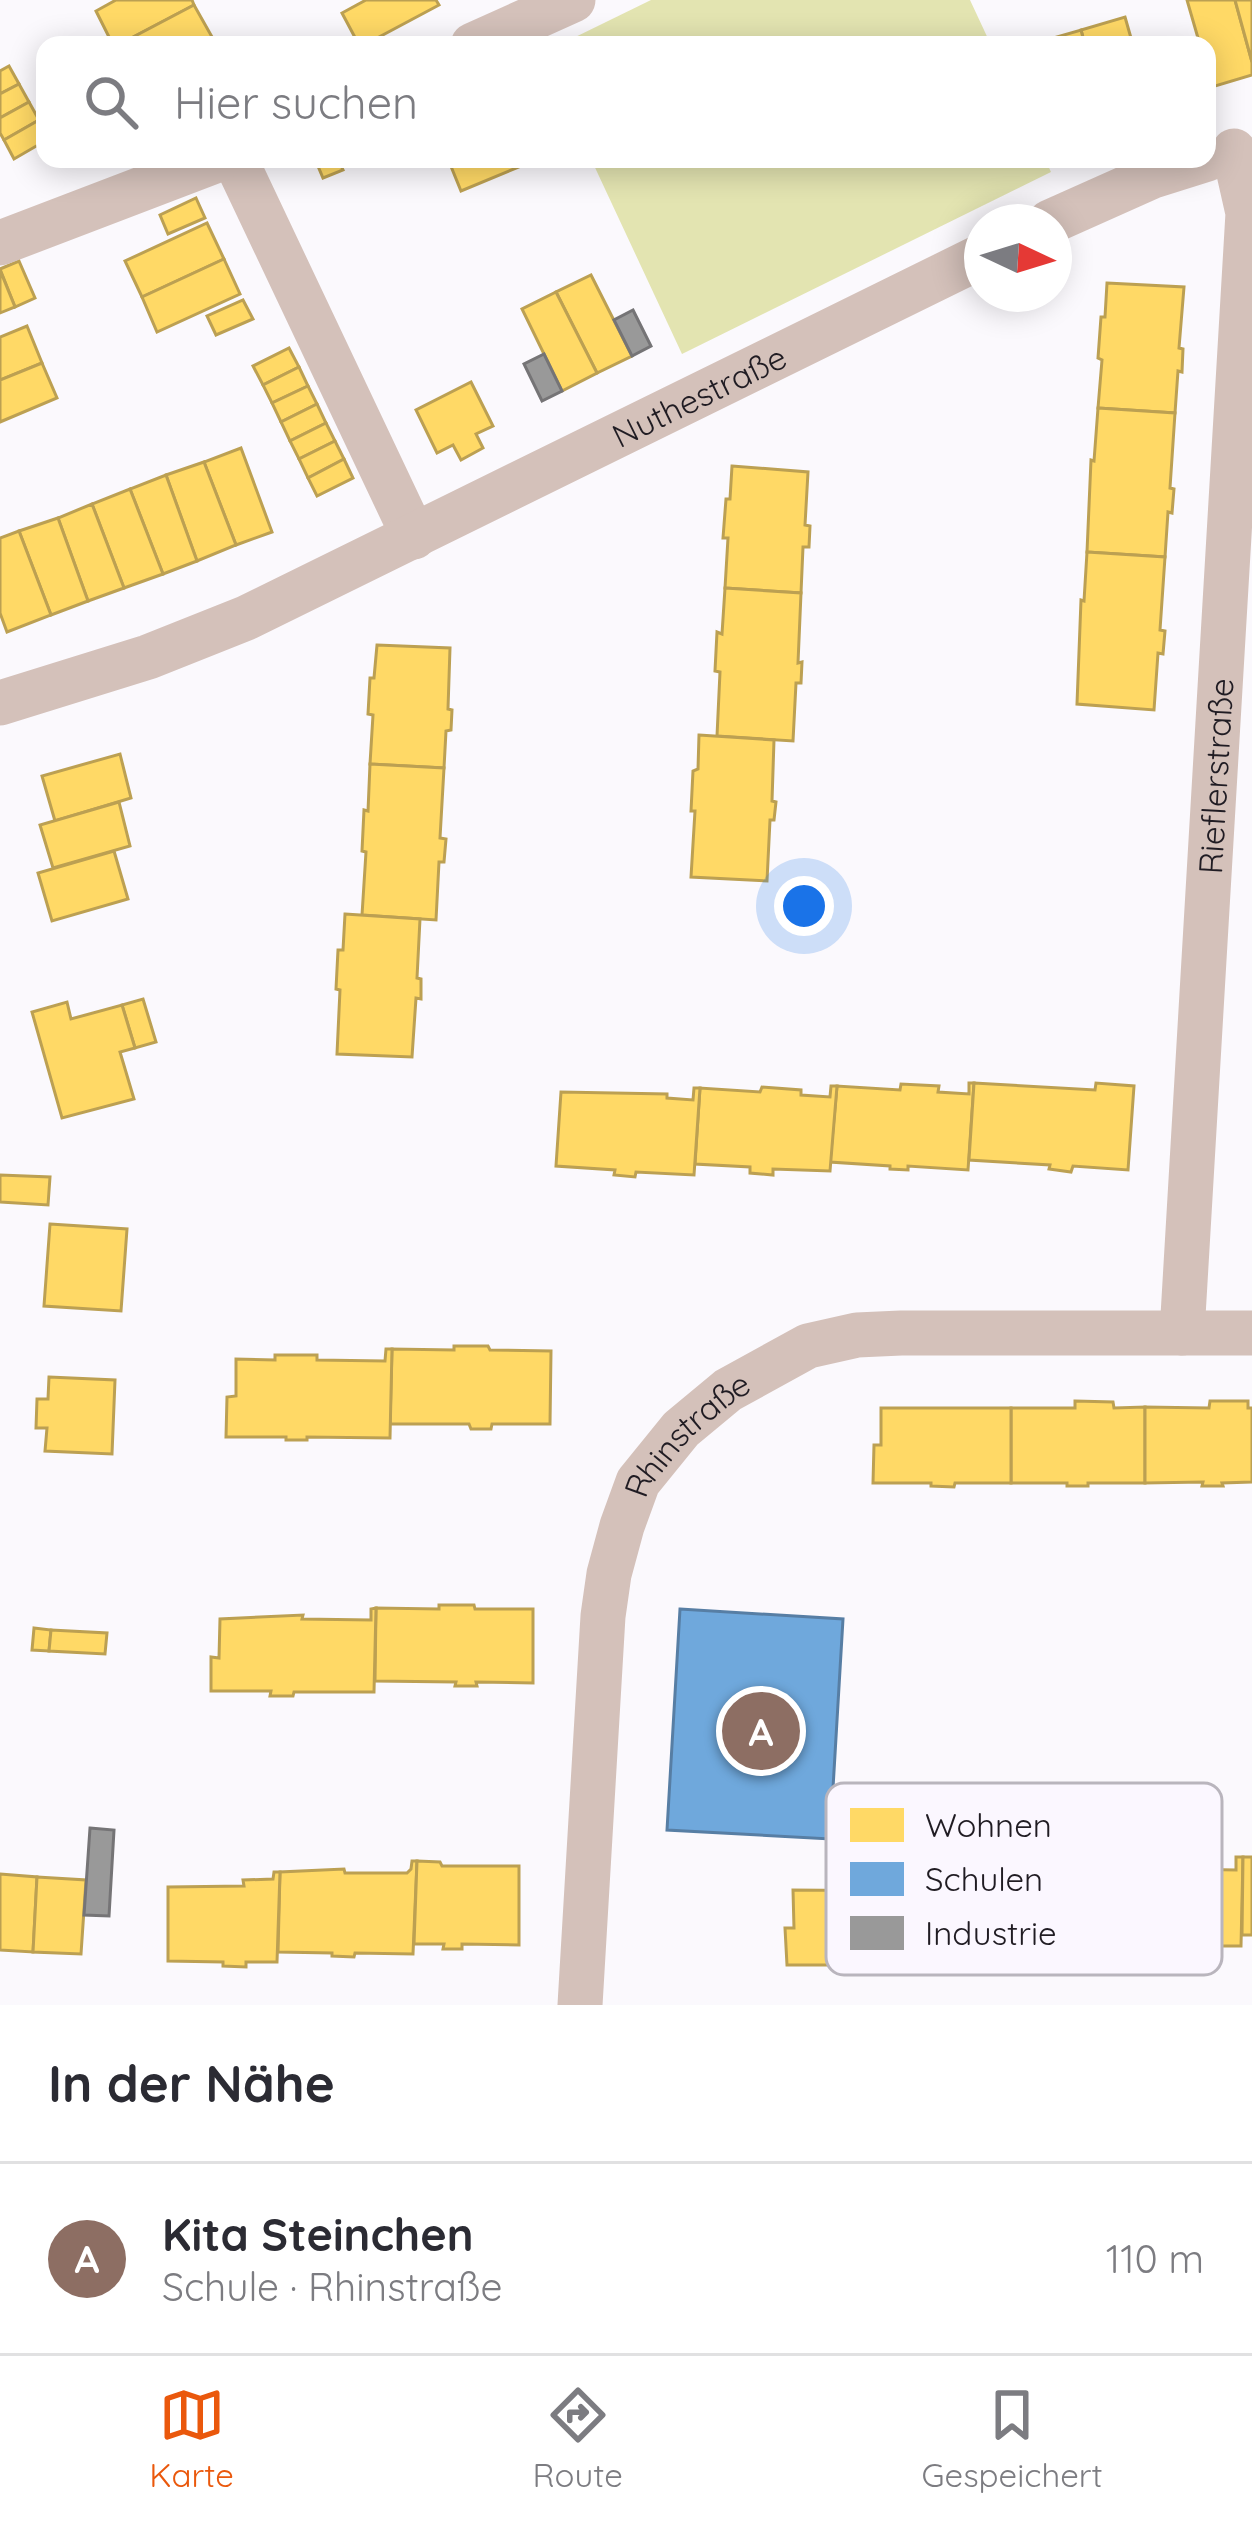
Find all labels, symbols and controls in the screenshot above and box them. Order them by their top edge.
search box [36,36,1216,168]
icon: search [78,69,144,135]
text: Hier suchen [174,74,418,130]
north arrow [964,204,1072,312]
street label: Nuthestraße [605,335,793,455]
street label: Rieflerstraße [1189,677,1241,875]
your location [774,876,834,936]
street label: Rhinstraße [614,1362,757,1502]
pin: A [722,1686,800,1776]
legend [826,1783,1222,1975]
text: Wohnen [925,1804,1052,1845]
text: Schulen [925,1858,1043,1899]
text: Industrie [925,1912,1057,1953]
text: In der Nähe [48,2051,335,2115]
text: Kita Steinchen [162,2206,474,2262]
text: A [75,2234,99,2283]
text: 110 m [1106,2234,1204,2283]
text: Schule · Rhinstraße [162,2262,503,2311]
tab: Karte [149,2382,234,2495]
tab: Route [533,2382,623,2495]
tab: Gespeichert [922,2382,1103,2495]

